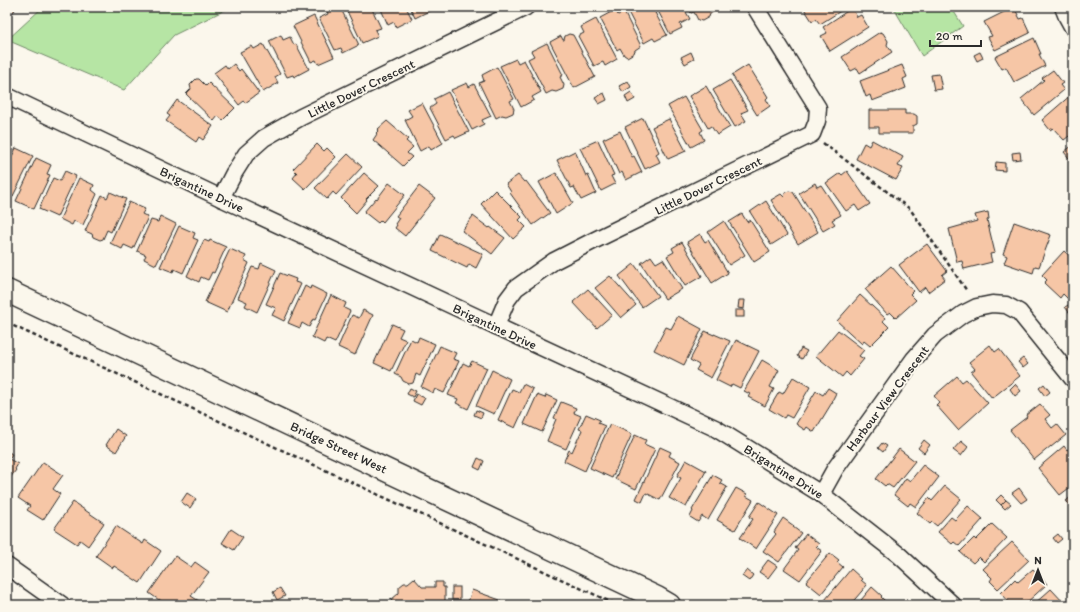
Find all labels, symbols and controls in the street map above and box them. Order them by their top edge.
scale bar [930,22,981,48]
text: 20 m [936,29,963,43]
street label: Little Dover Crescent [305,56,417,121]
street label: Little Dover Crescent [652,153,764,218]
street label: Brigantine Drive [157,163,246,215]
street label: Brigantine Drive [450,300,539,352]
street label: Harbour View Crescent [843,343,932,454]
street label: Bridge Street West [288,418,390,476]
street label: Brigantine Drive [741,441,826,502]
north arrow [1018,550,1058,590]
text: N [1034,554,1042,567]

